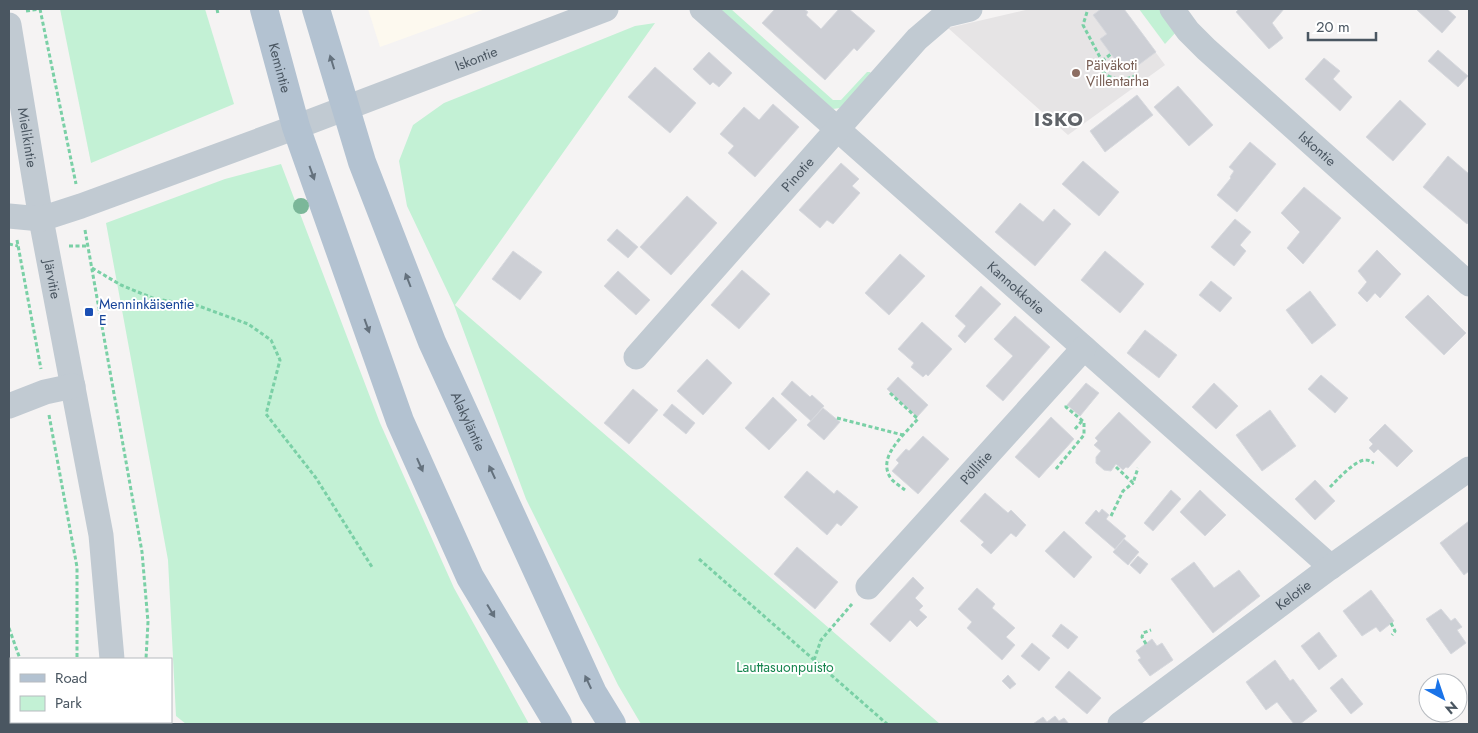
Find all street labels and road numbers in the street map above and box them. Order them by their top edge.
street label: Kemintie [264,41,296,95]
street label: Iskontie [452,41,500,76]
street label: Mielikintie [13,106,42,169]
street label: Iskontie [1294,126,1341,171]
street label: Pinotie [777,152,818,196]
street label: Järvitie [39,256,66,301]
street label: Kannokkotie [983,257,1049,319]
street label: Alakyläntie [446,388,491,454]
street label: Pöllitie [955,446,997,489]
street label: Kelotie [1271,575,1315,615]

